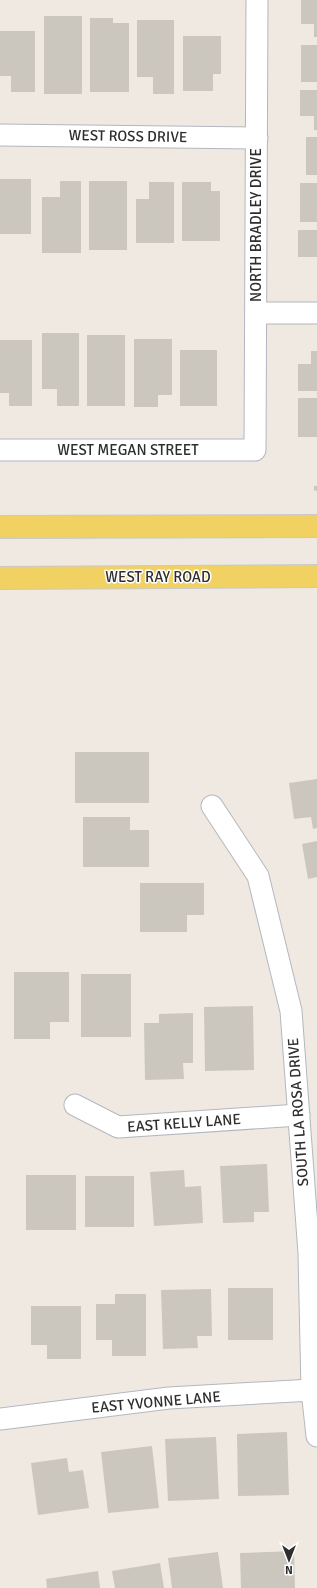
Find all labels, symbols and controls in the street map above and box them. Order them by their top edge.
street label: WEST ROSS DRIVE [68,126,188,146]
street label: NORTH BRADLEY DRIVE [247,148,265,302]
street label: WEST MEGAN STREET [57,441,199,459]
street label: WEST RAY ROAD [105,568,211,586]
street label: SOUTH LA ROSA DRIVE [284,1037,312,1187]
street label: EAST KELLY LANE [126,1110,242,1136]
street label: EAST YVONNE LANE [91,1387,221,1417]
north arrow [269,1540,309,1580]
text: N [285,1563,293,1576]

